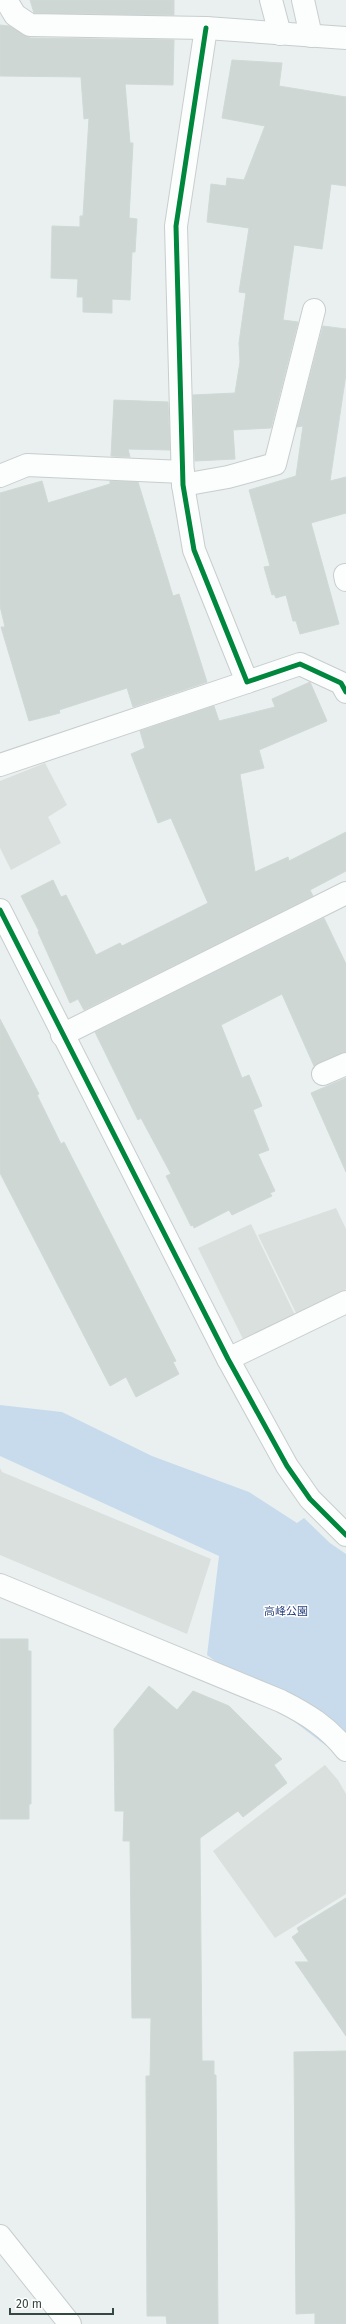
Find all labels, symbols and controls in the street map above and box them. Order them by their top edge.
park label: 高峰公園 [264,1605,308,1618]
scale bar [10,2290,113,2316]
text: 20 m [16,2297,42,2311]

